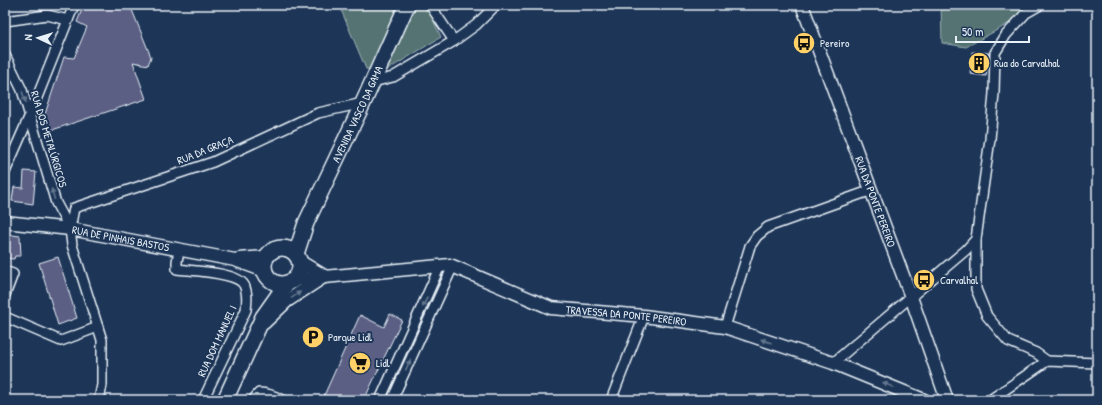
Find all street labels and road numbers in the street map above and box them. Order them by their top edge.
street label: AVENIDA VASCO DA GAMA [329,63,386,165]
street label: RUA DOS METALÚRGICOS [28,89,70,189]
street label: RUA DA GRAÇA [175,132,236,168]
street label: RUA DA PONTE PEREIRO [852,154,899,249]
street label: RUA DE PINHAIS BASTOS [71,223,170,255]
street label: TRAVESSA DA PONTE PEREIRO [565,302,687,329]
street label: RUA DOM MANUEL I [194,303,240,379]

